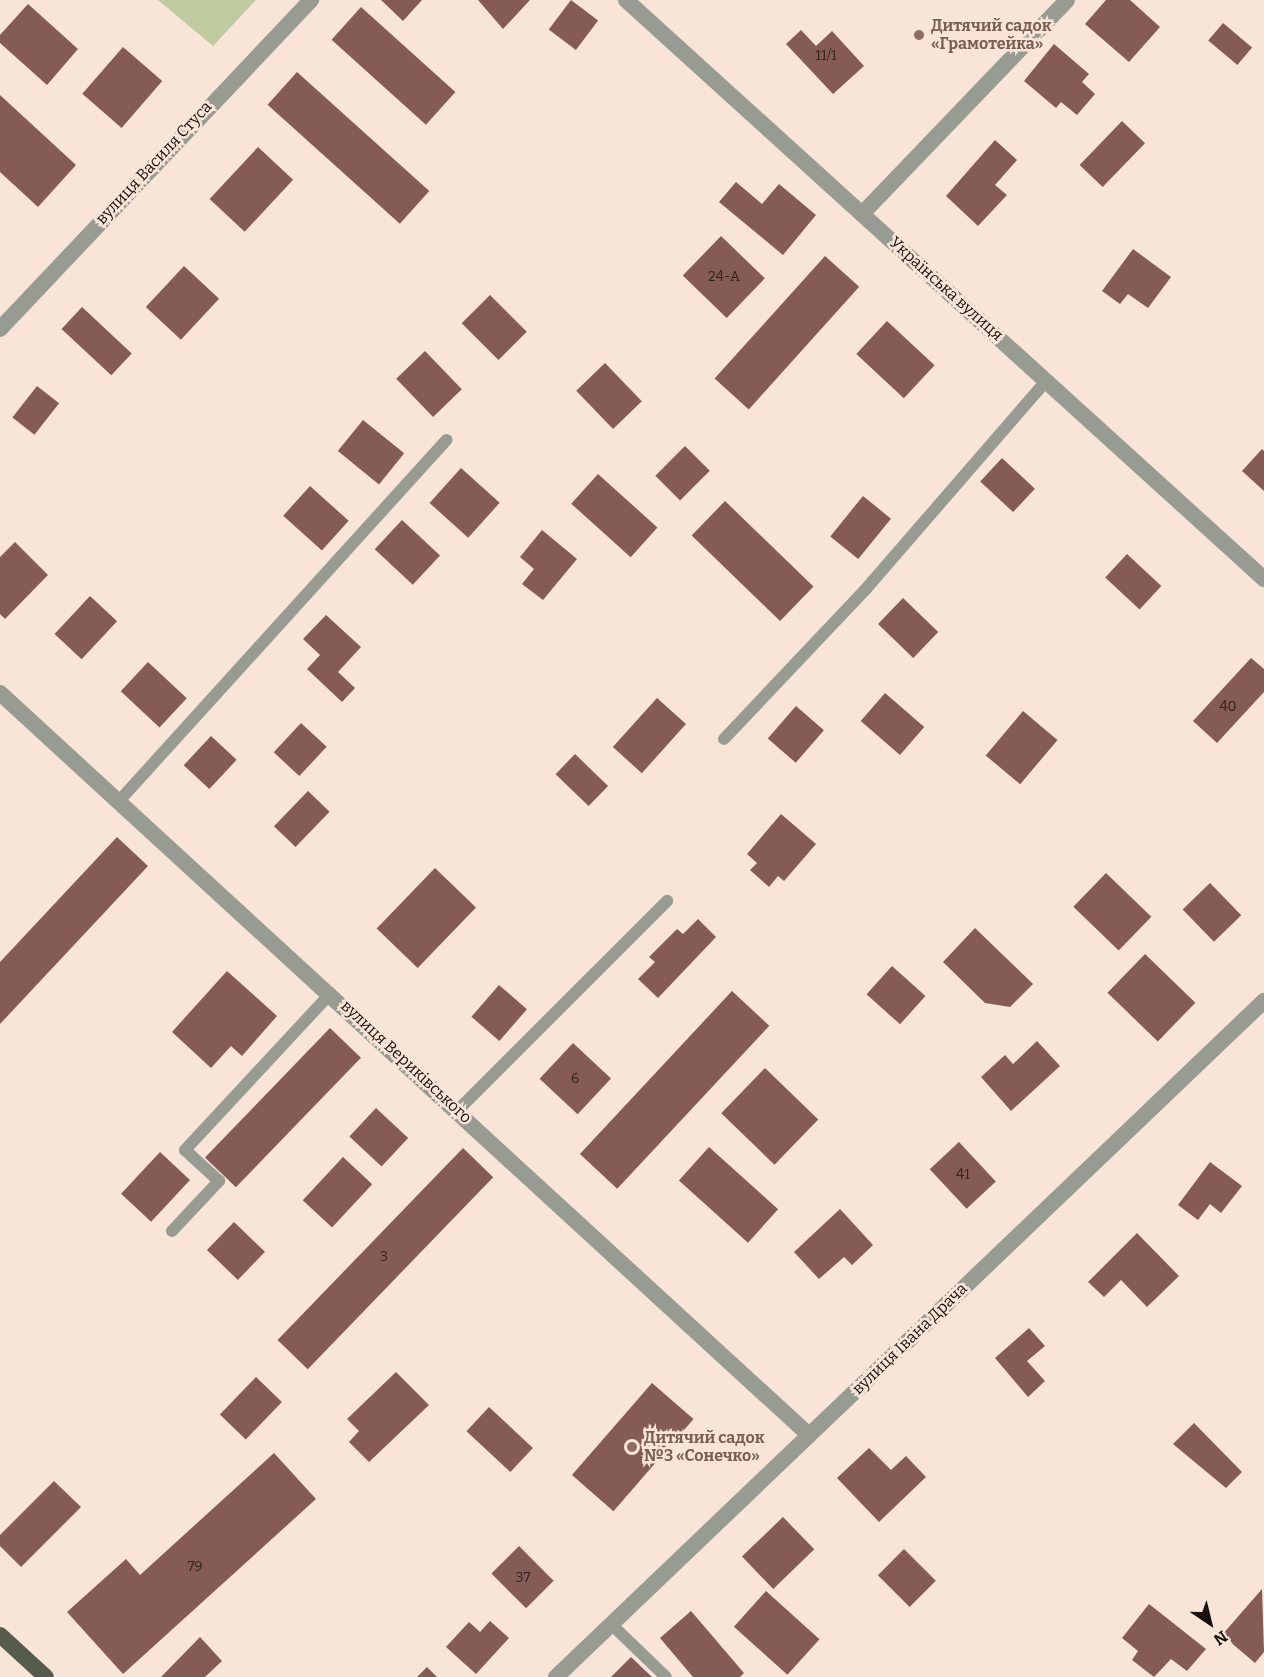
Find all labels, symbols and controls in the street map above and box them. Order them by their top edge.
place label: Дитячий садок «Грамотейка» [931,16,1051,54]
marker: Дитячий садок «Грамотейка» [912,28,926,42]
house number: 11/1 [815,48,837,64]
street label: вулиця Василя Стуса [92,97,216,229]
street label: Українська вулиця [885,233,1007,345]
house number: 24-А [708,269,740,285]
house number: 40 [1219,699,1237,715]
street label: вулиця Вериківського [337,996,475,1128]
house number: 6 [571,1071,579,1087]
house number: 41 [956,1167,970,1183]
house number: 3 [380,1249,388,1265]
street label: вулиця Івана Драча [849,1279,971,1399]
place label: Дитячий садок №3 «Сонечко» [644,1428,764,1466]
marker: Дитячий садок №3 «Сонечко» [625,1440,639,1454]
house number: 79 [188,1559,202,1575]
house number: 37 [515,1570,531,1586]
north arrow [1180,1593,1240,1653]
text: N [1210,1627,1231,1649]

